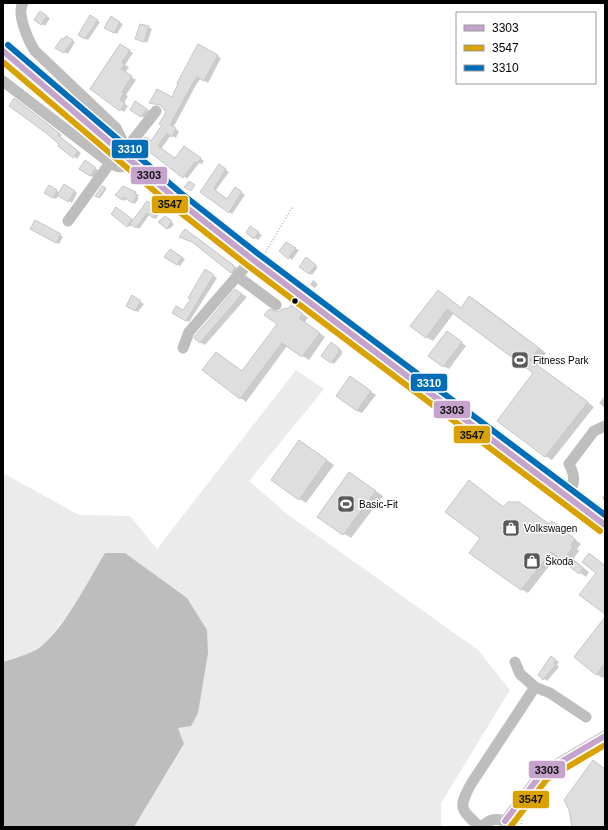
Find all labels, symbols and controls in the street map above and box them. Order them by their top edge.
legend [456,12,596,84]
text: 3303 [492,21,519,35]
text: 3547 [492,41,519,55]
text: 3310 [492,61,519,75]
line badge: 3310 [111,139,149,159]
text: 3310 [118,143,142,155]
line badge: 3303 [130,166,168,185]
text: 3303 [137,169,161,181]
line badge: 3547 [151,195,189,214]
text: 3547 [158,198,182,210]
unlabelled marker [290,296,300,306]
sports icon: Fitness Park [510,350,530,370]
place label: Fitness Park [533,355,590,366]
line badge: 3310 [410,373,448,392]
text: 3310 [417,377,441,389]
line badge: 3303 [433,400,471,419]
text: 3303 [440,404,464,416]
line badge: 3547 [453,425,491,444]
text: 3547 [460,429,484,441]
sports icon: Basic-Fit [336,494,356,514]
place label: Basic-Fit [359,499,398,510]
shop icon: Volkswagen [501,518,521,538]
place label: Volkswagen [524,523,577,534]
shop icon: Škoda [522,551,542,571]
place label: Škoda [545,555,574,567]
line badge: 3303 [528,760,566,779]
text: 3303 [535,764,559,776]
line badge: 3547 [512,790,550,809]
text: 3547 [519,793,543,805]

